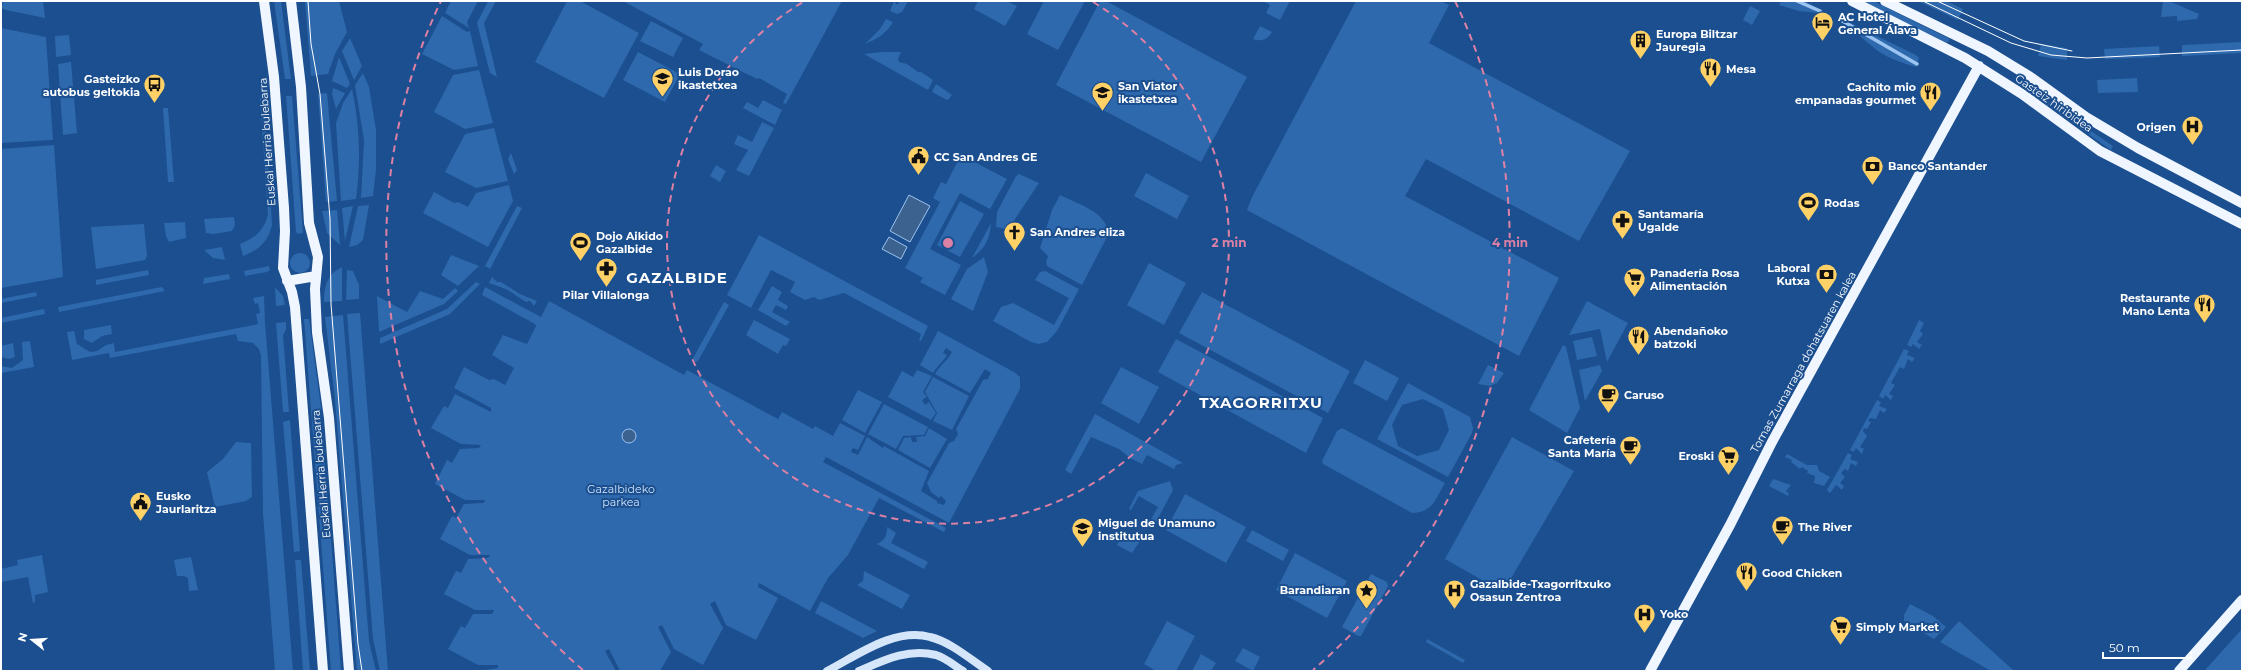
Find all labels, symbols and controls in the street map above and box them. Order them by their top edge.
hotel icon: AC Hotel General Álava [1809,10,1835,43]
place label: AC Hotel General Álava [1837,10,1917,37]
building icon: Europa Biltzar Jauregia [1628,27,1654,60]
place label: Europa Biltzar Jauregia [1655,27,1738,54]
restaurant icon: Mesa [1697,56,1723,89]
place label: Mesa [1726,62,1756,76]
school or university icon: Luis Dorao ikastetxea [650,65,676,98]
place label: Luis Dorao ikastetxea [678,65,739,92]
street label: Gasteiz hiribidea [2013,71,2095,135]
place label: Gasteizko autobus geltokia [43,72,140,99]
bus stop icon: Gasteizko autobus geltokia [142,72,168,105]
street label: Euskal Herria bulebarra [256,77,278,207]
school or university icon: San Viator ikastetxea [1090,79,1116,112]
place label: San Viator ikastetxea [1118,79,1178,106]
place label: Cachito mio empanadas gourmet [1795,80,1916,107]
restaurant icon: Cachito mio empanadas gourmet [1918,80,1944,113]
hospital icon: Origen [2179,114,2205,147]
place label: Origen [2136,120,2176,134]
public building icon: CC San Andres GE [906,144,932,177]
place label: CC San Andres GE [934,150,1037,164]
bank icon: Banco Santander [1860,153,1886,186]
place label: Banco Santander [1888,159,1988,173]
sports icon: Rodas [1795,190,1821,223]
place label: Rodas [1824,196,1860,210]
pharmacy icon: Santamaría Ugalde [1610,207,1636,240]
place label: Santamaría Ugalde [1638,207,1704,234]
church icon: San Andres eliza [1002,219,1028,252]
place label: San Andres eliza [1030,225,1125,239]
sports icon: Dojo Aikido Gazalbide [567,229,593,262]
place label: Dojo Aikido Gazalbide [596,229,663,256]
text: 2 min [1212,235,1246,250]
text: 4 min [1492,235,1528,250]
centre of rings [941,236,955,250]
pharmacy icon: Pilar Villalonga [593,256,619,289]
place label: Laboral Kutxa [1767,261,1810,288]
bank icon: Laboral Kutxa [1813,261,1839,294]
supermarket icon: Panadería Rosa Alimentación [1621,266,1647,299]
place label: Panadería Rosa Alimentación [1649,266,1740,293]
district label: GAZALBIDE [626,268,728,287]
street label: Tomas Zumarraga dohatsuaren kalea [1747,269,1859,455]
place label: Pilar Villalonga [563,288,650,302]
place label: Restaurante Mano Lenta [2120,291,2190,318]
restaurant icon: Restaurante Mano Lenta [2192,291,2218,324]
restaurant icon: Abendañoko batzoki [1626,324,1652,357]
place label: Abendañoko batzoki [1653,324,1728,351]
cafe icon: Caruso [1596,382,1622,415]
place label: Caruso [1624,388,1664,402]
district label: TXAGORRITXU [1199,393,1323,412]
street label: Euskal Herria bulebarra [308,409,334,539]
place label: Cafetería Santa María [1548,433,1616,460]
cafe icon: Cafetería Santa María [1618,433,1644,466]
supermarket icon: Eroski [1716,443,1742,476]
place label: Eroski [1678,449,1714,463]
park label: Gazalbideko parkea [587,482,655,509]
public building icon: Eusko Jaurlaritza [128,489,154,522]
place label: Eusko Jaurlaritza [155,489,217,516]
cafe icon: The River [1769,514,1795,547]
school or university icon: Miguel de Unamuno institutua [1069,516,1095,549]
place label: Miguel de Unamuno institutua [1098,516,1215,543]
place label: The River [1798,520,1852,534]
restaurant icon: Good Chicken [1733,560,1759,593]
place label: Good Chicken [1762,566,1842,580]
place icon: Barandiaran [1353,577,1379,610]
hospital icon: Gazalbide-Txagorritxuko Osasun Zentroa [1442,577,1468,610]
place label: Gazalbide-Txagorritxuko Osasun Zentroa [1470,577,1611,604]
place label: Barandiaran [1280,583,1350,597]
hospital icon: Yoko [1631,601,1657,634]
place label: Yoko [1659,607,1688,621]
supermarket icon: Simply Market [1828,614,1854,647]
north arrow [12,620,52,660]
place label: Simply Market [1856,620,1939,634]
text: N [14,631,30,643]
scale bar [2103,634,2191,660]
text: 50 m [2109,640,2140,655]

